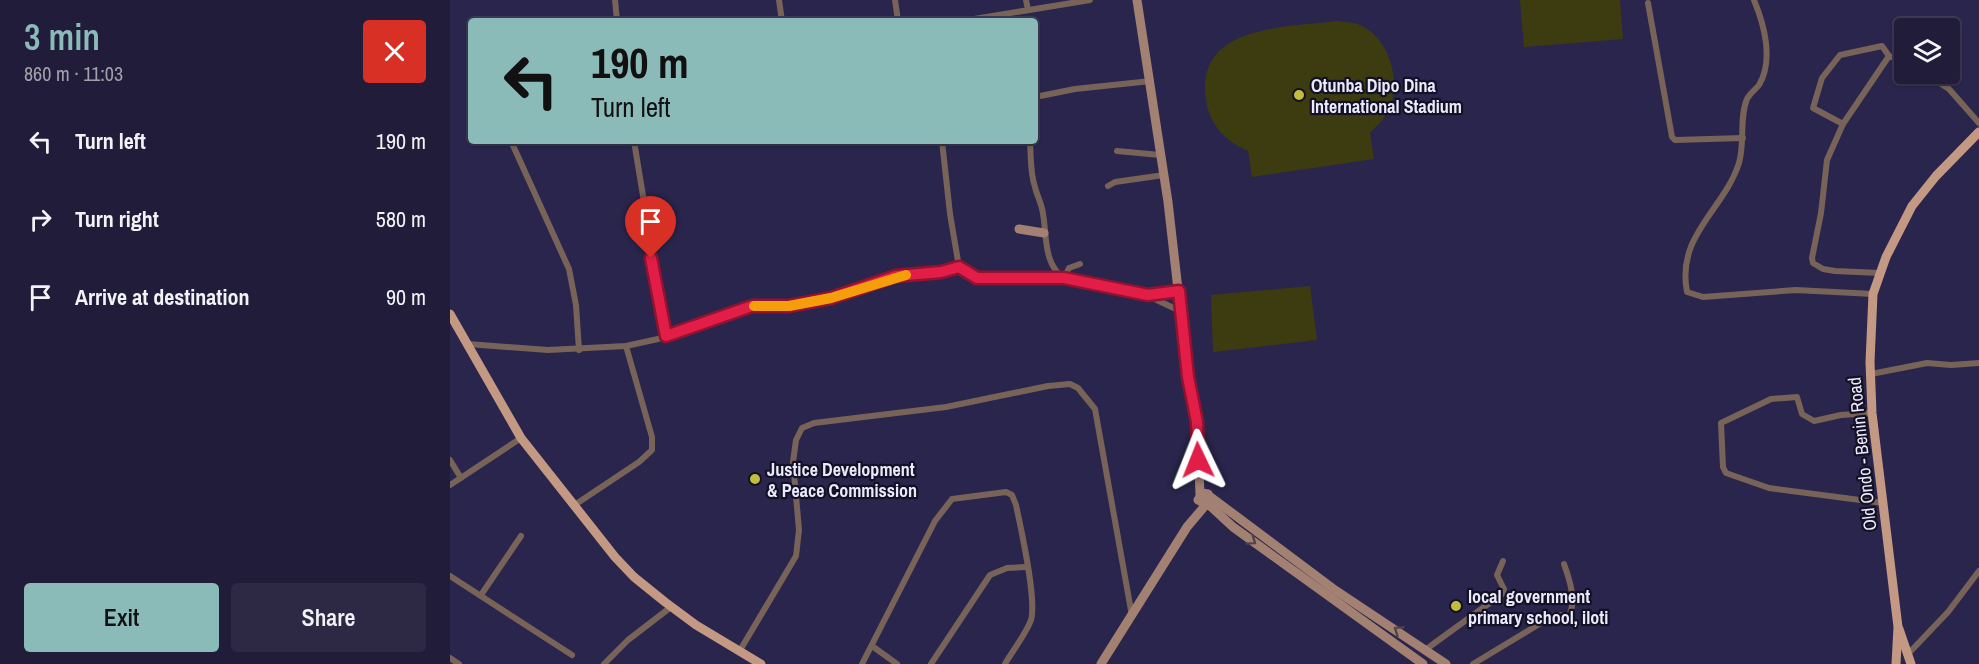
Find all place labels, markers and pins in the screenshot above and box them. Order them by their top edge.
place label: Otunba Dipo Dina International Stadium [1311,73,1462,119]
marker: Otunba Dipo Dina International Stadium [1292,88,1306,102]
pin [625,196,676,258]
place label: Justice Development & Peace Commission [767,457,917,503]
marker: Justice Development & Peace Commission [748,472,762,486]
place label: local government primary school, iloti [1468,584,1608,630]
marker: local government primary school, iloti [1449,599,1463,613]

